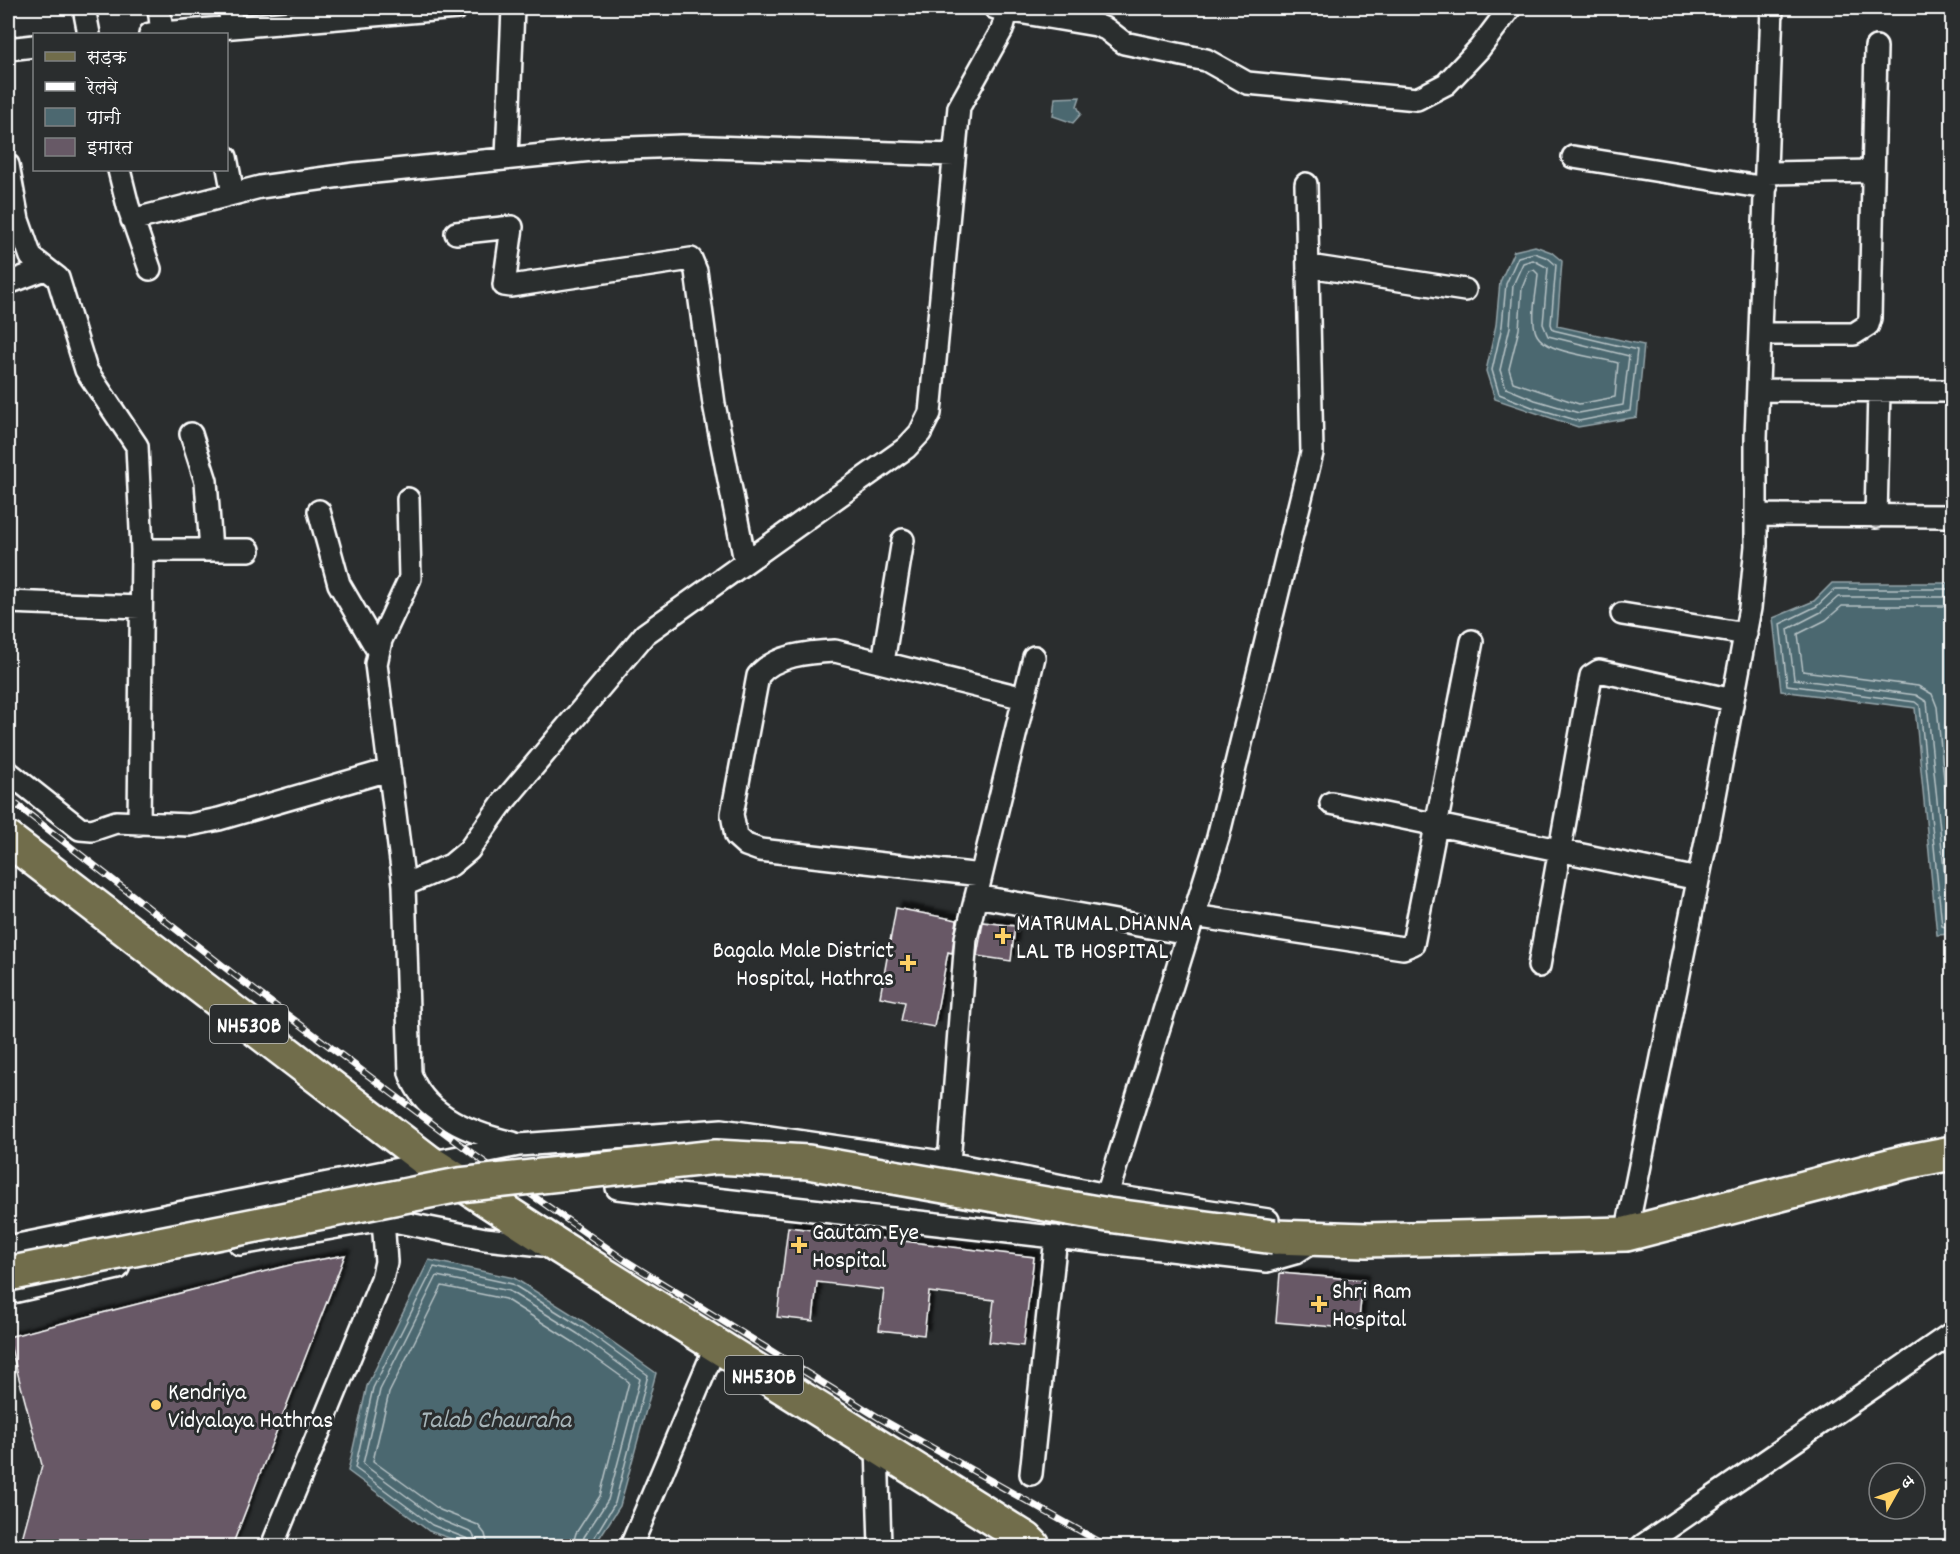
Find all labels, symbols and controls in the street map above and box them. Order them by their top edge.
legend [33,33,228,171]
text: सड़क [86,47,128,72]
text: रेलवे [85,76,119,102]
text: पानी [86,107,121,132]
text: इमारत [86,137,133,162]
place label: MATRUMAL DHANNA LAL TB HOSPITAL [1016,908,1193,970]
marker: MATRUMAL DHANNA LAL TB HOSPITAL [994,927,1012,945]
place label: Bagala Male District Hospital, Hathras [713,935,894,997]
marker: Bagala Male District Hospital, Hathras [899,954,917,972]
road number: NH530B [210,1005,288,1043]
place label: Gautam Eye Hospital [812,1217,919,1279]
marker: Gautam Eye Hospital [790,1236,808,1254]
place label: Shri Ram Hospital [1332,1276,1412,1338]
marker: Shri Ram Hospital [1310,1295,1328,1313]
road number: NH530B [725,1356,803,1394]
place label: Kendriya Vidyalaya Hathras [168,1377,333,1439]
marker: Kendriya Vidyalaya Hathras [149,1398,163,1412]
water label: Talab Chauraha [419,1403,573,1440]
north arrow [1867,1461,1927,1521]
text: उ [1894,1471,1919,1495]

